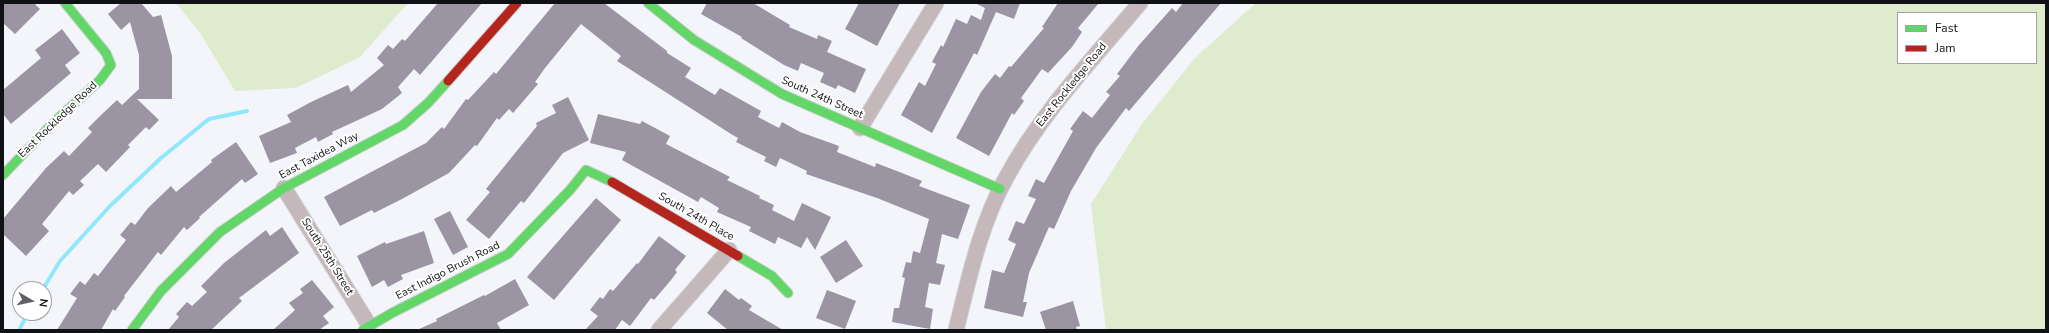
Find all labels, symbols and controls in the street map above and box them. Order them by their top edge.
legend [1897,12,2037,64]
text: Fast [1935,20,1958,36]
street label: East Rockledge Road [1034,40,1110,130]
text: Jam [1935,40,1956,56]
street label: South 24th Street [779,74,865,122]
street label: East Rockledge Road [16,79,100,161]
street label: East Taxidea Way [277,130,361,182]
street label: South 24th Place [656,190,736,244]
street label: South 25th Street [298,216,356,298]
street label: East Indigo Brush Road [394,239,502,303]
north arrow [12,281,52,321]
text: N [35,298,51,308]

